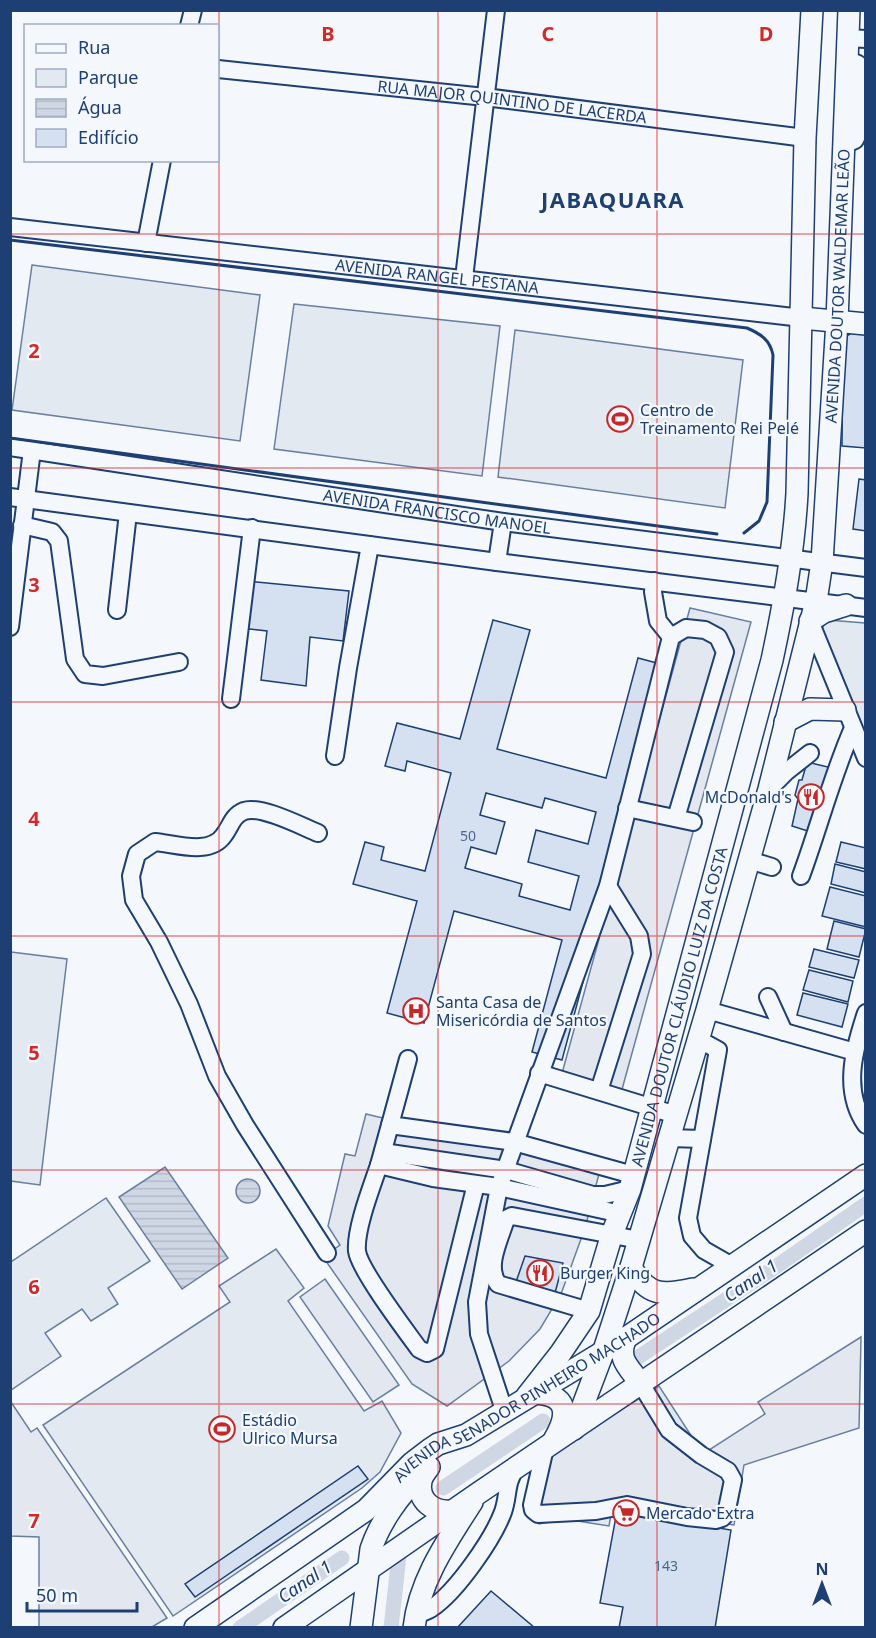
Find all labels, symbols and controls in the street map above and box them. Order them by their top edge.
text: B [321,20,335,47]
text: C [542,20,555,47]
text: D [759,20,773,47]
legend [24,24,219,162]
text: Rua [78,35,110,59]
text: Parque [78,65,138,89]
street label: RUA MAJOR QUINTINO DE LACERDA [376,75,649,129]
text: Água [78,95,122,119]
text: Edifício [78,125,139,149]
street label: AVENIDA DOUTOR WALDEMAR LEÃO [820,148,855,424]
district label: JABAQUARA [539,184,685,214]
street label: AVENIDA RANGEL PESTANA [334,253,541,299]
text: 2 [28,337,40,364]
place label: Centro de Treinamento Rei Pelé [640,399,799,439]
sports icon: Centro de Treinamento Rei Pelé [605,404,635,434]
street label: AVENIDA FRANCISCO MANOEL [322,484,552,539]
text: 3 [28,571,40,598]
restaurant icon: McDonald's [796,782,826,812]
place label: McDonald's [705,786,792,808]
text: 4 [28,805,40,832]
house number: 50 [460,826,476,845]
street label: AVENIDA DOUTOR CLÁUDIO LUIZ DA COSTA [626,843,733,1169]
place label: Santa Casa de Misericórdia de Santos [436,991,607,1031]
hospital icon: Santa Casa de Misericórdia de Santos [401,996,431,1026]
text: 5 [28,1039,40,1066]
water label: Canal 1 [719,1253,782,1307]
restaurant icon: Burger King [525,1258,555,1288]
place label: Burger King [560,1262,650,1284]
text: 6 [28,1273,40,1300]
street label: AVENIDA SENADOR PINHEIRO MACHADO [388,1307,665,1487]
place label: Estádio Ulrico Mursa [242,1409,338,1449]
sports icon: Estádio Ulrico Mursa [207,1414,237,1444]
supermarket icon: Mercado Extra [611,1498,641,1528]
place label: Mercado Extra [646,1502,755,1524]
text: 7 [28,1507,40,1534]
water label: Canal 1 [273,1554,336,1608]
north arrow [792,1554,852,1614]
house number: 143 [654,1556,678,1575]
text: N [815,1558,829,1580]
scale bar [27,1575,136,1613]
text: 50 m [36,1583,78,1607]

